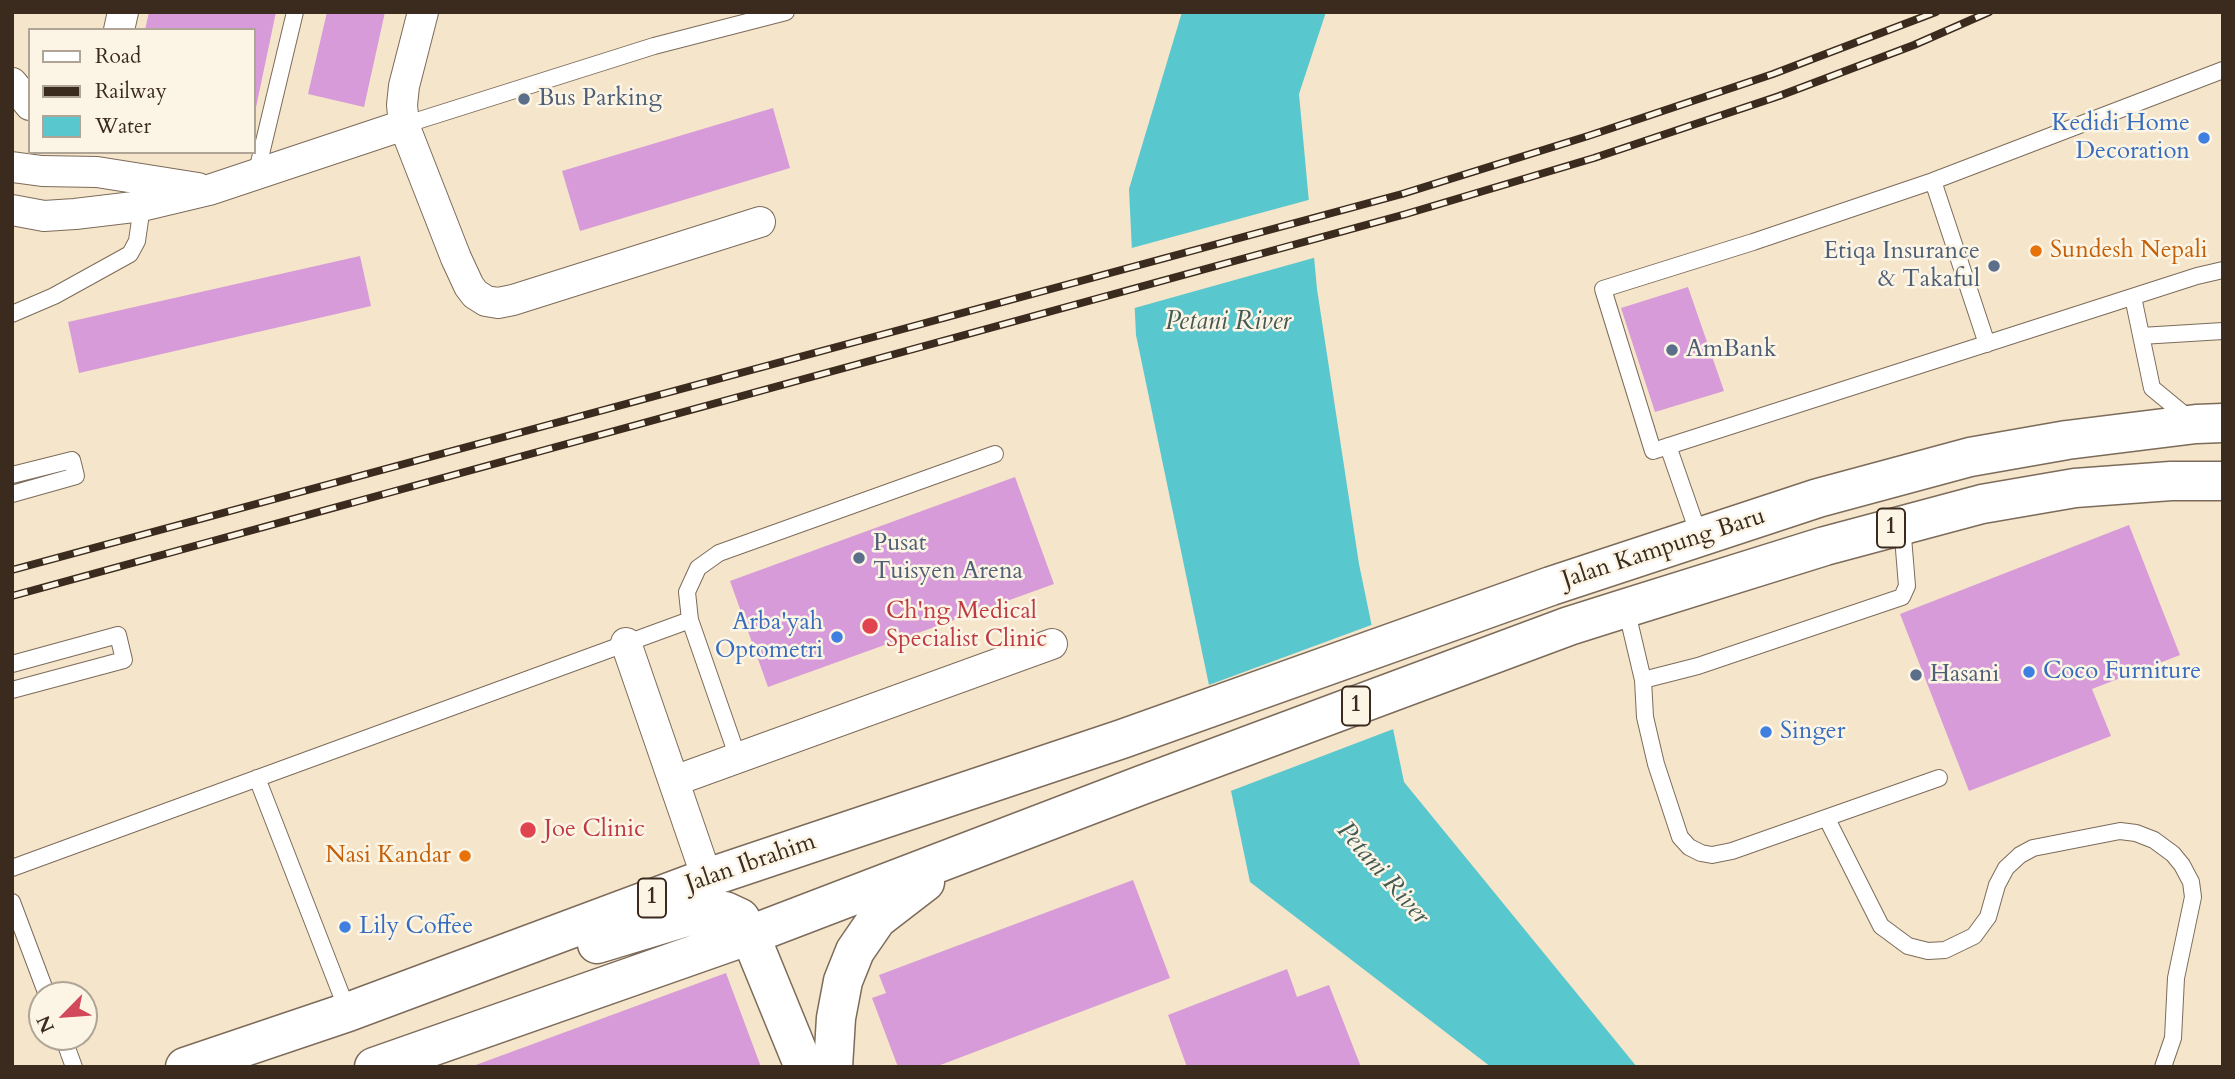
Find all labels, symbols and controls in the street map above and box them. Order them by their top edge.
legend [28,28,256,154]
text: Road [95,42,141,71]
text: Railway [95,77,167,106]
place label: Bus Parking [538,85,662,113]
marker: Bus Parking [516,91,532,107]
place label: Kedidi Home Decoration [2052,110,2190,166]
text: Water [95,112,151,141]
marker: Kedidi Home Decoration [2196,130,2212,146]
place label: Sundesh Nepali [2050,237,2208,265]
place label: Etiqa Insurance & Takaful [1824,238,1980,294]
marker: Sundesh Nepali [2028,243,2044,259]
marker: Etiqa Insurance & Takaful [1986,258,2002,274]
water label: Petani River [1165,307,1291,339]
place label: AmBank [1686,336,1777,364]
marker: AmBank [1664,342,1680,358]
street label: Jalan Kampung Baru [1559,503,1769,595]
road number: 1 [1877,508,1905,548]
place label: Pusat Tuisyen Arena [873,530,1023,586]
marker: Pusat Tuisyen Arena [851,550,867,566]
place label: Ch'ng Medical Specialist Clinic [886,598,1047,654]
place label: Arba'yah Optometri [715,609,823,665]
marker: Ch'ng Medical Specialist Clinic [860,616,880,636]
marker: Arba'yah Optometri [829,629,845,645]
place label: Coco Furniture [2043,658,2201,686]
place label: Hasani [1930,661,1999,689]
marker: Coco Furniture [2021,664,2037,680]
marker: Hasani [1908,667,1924,683]
road number: 1 [1342,686,1370,726]
place label: Singer [1780,718,1846,746]
marker: Singer [1758,724,1774,740]
place label: Joe Clinic [544,816,645,844]
water label: Petani River [1329,816,1435,932]
marker: Joe Clinic [518,820,538,840]
street label: Jalan Ibrahim [682,828,820,900]
place label: Nasi Kandar [325,842,451,870]
marker: Nasi Kandar [457,848,473,864]
road number: 1 [638,878,666,917]
place label: Lily Coffee [359,913,473,941]
marker: Lily Coffee [337,919,353,935]
north arrow [28,981,98,1051]
text: N [31,1011,61,1037]

